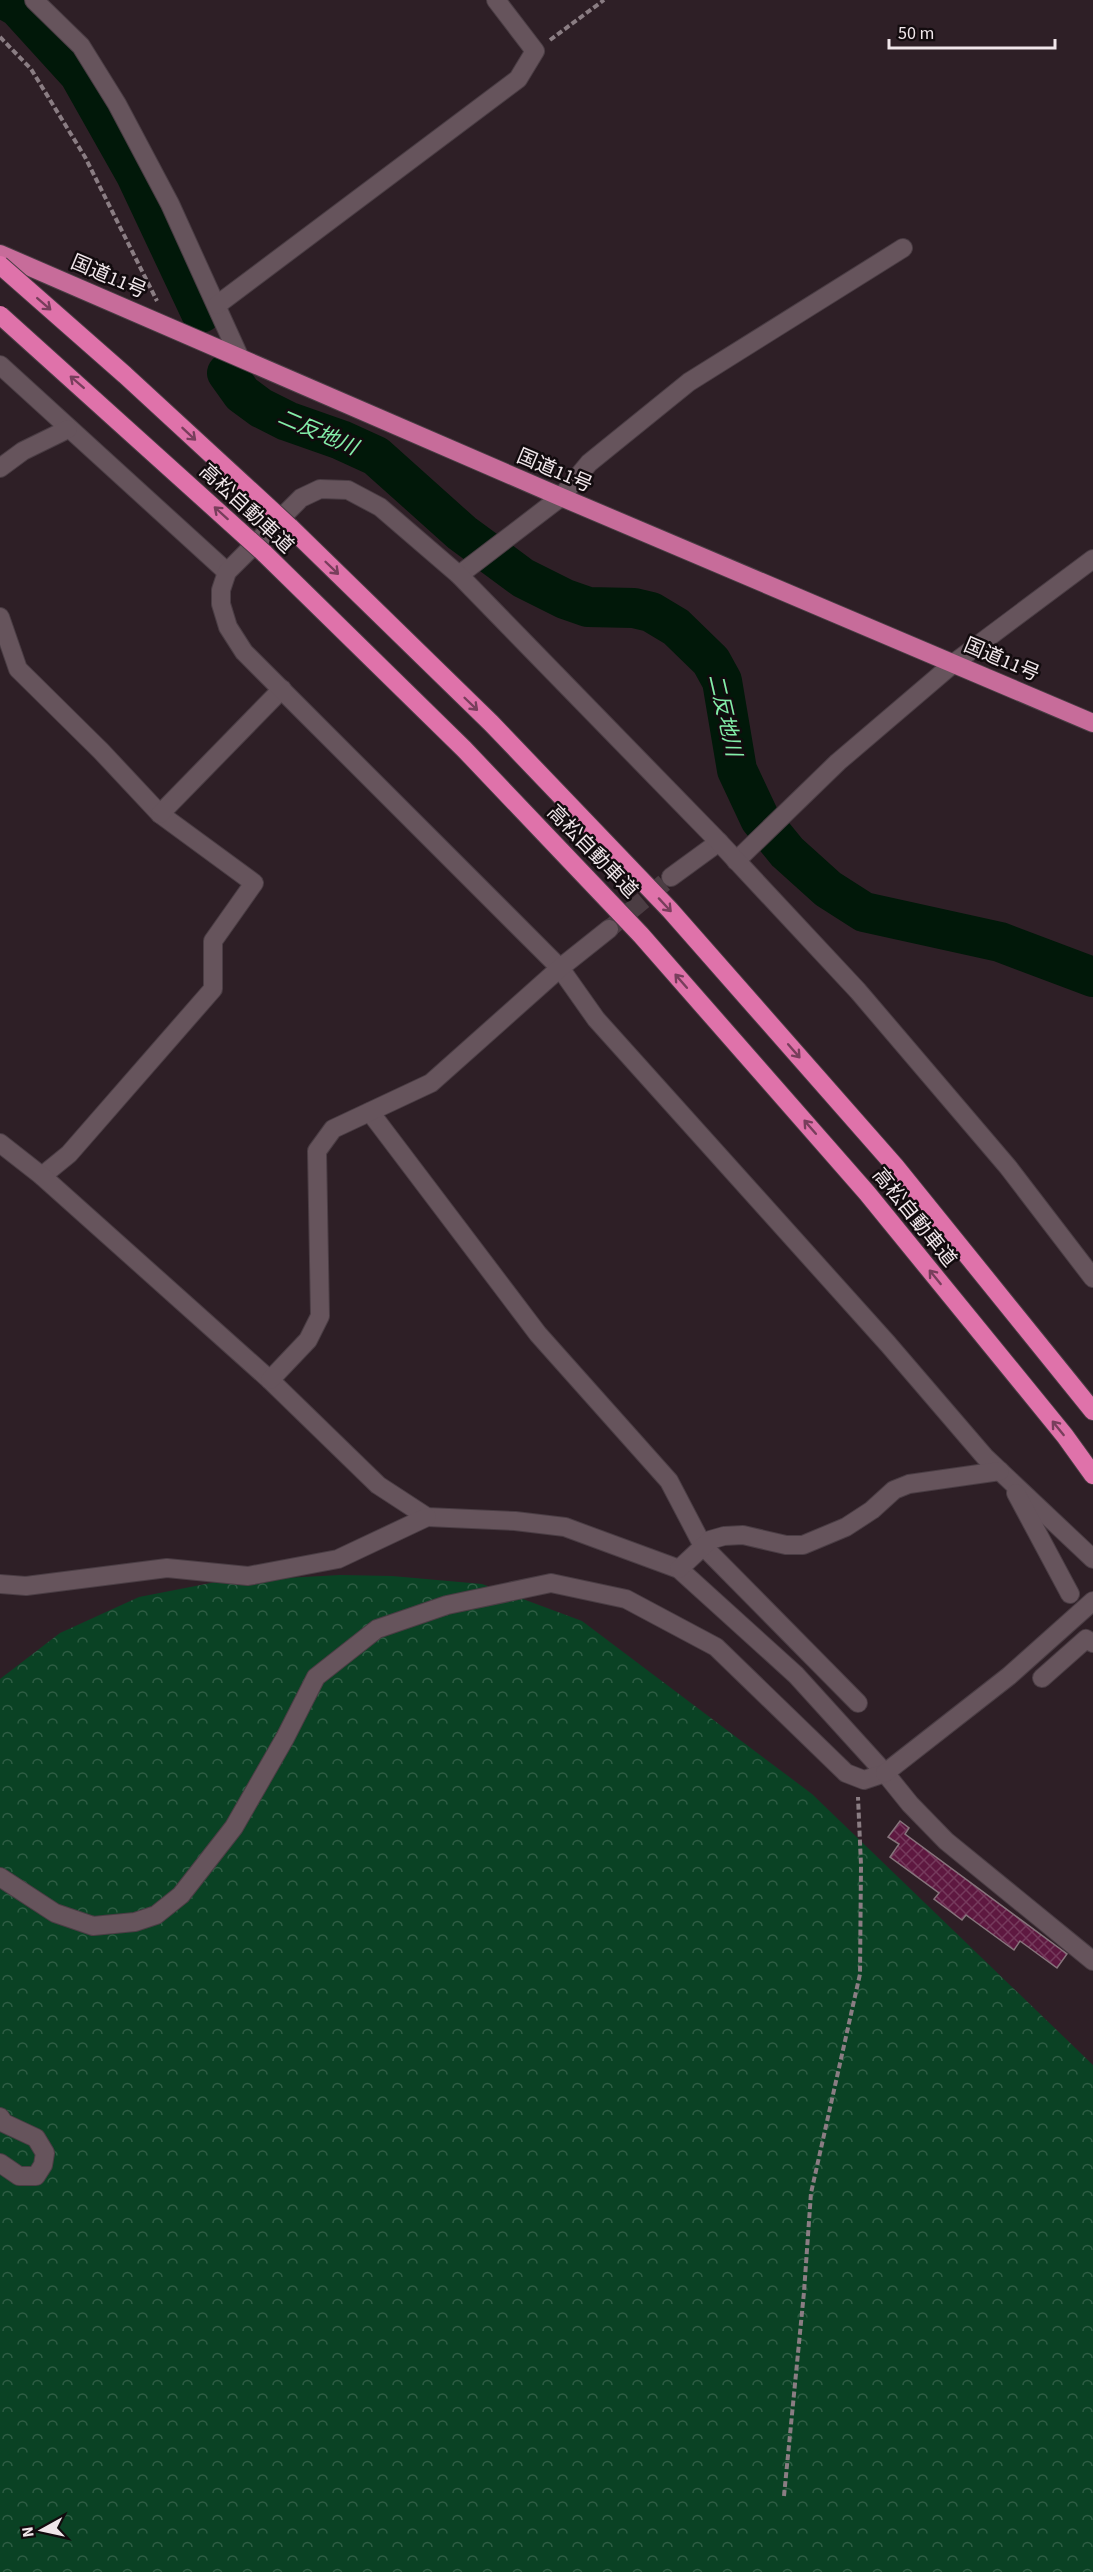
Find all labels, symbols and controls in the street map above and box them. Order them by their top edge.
scale bar [889,12,1056,50]
text: 50 m [898,21,934,46]
street label: 国道11号 [66,248,151,305]
one-way arrow [36,297,52,310]
one-way arrow [69,376,85,389]
water label: 二反地川 [273,402,364,463]
one-way arrow [181,427,196,441]
street label: 国道11号 [512,442,597,499]
street label: 高松自動車道 [193,458,300,560]
one-way arrow [214,506,229,521]
one-way arrow [324,560,339,575]
street label: 国道11号 [959,631,1044,688]
water label: 二反地川 [701,671,750,761]
one-way arrow [464,696,479,711]
street label: 高松自動車道 [541,799,644,905]
one-way arrow [658,897,672,912]
one-way arrow [674,974,688,989]
one-way arrow [787,1043,801,1058]
one-way arrow [803,1120,817,1135]
street label: 高松自動車道 [866,1162,963,1273]
one-way arrow [929,1269,942,1285]
one-way arrow [1051,1421,1065,1436]
north arrow [12,2500,72,2560]
text: N [17,2525,40,2539]

